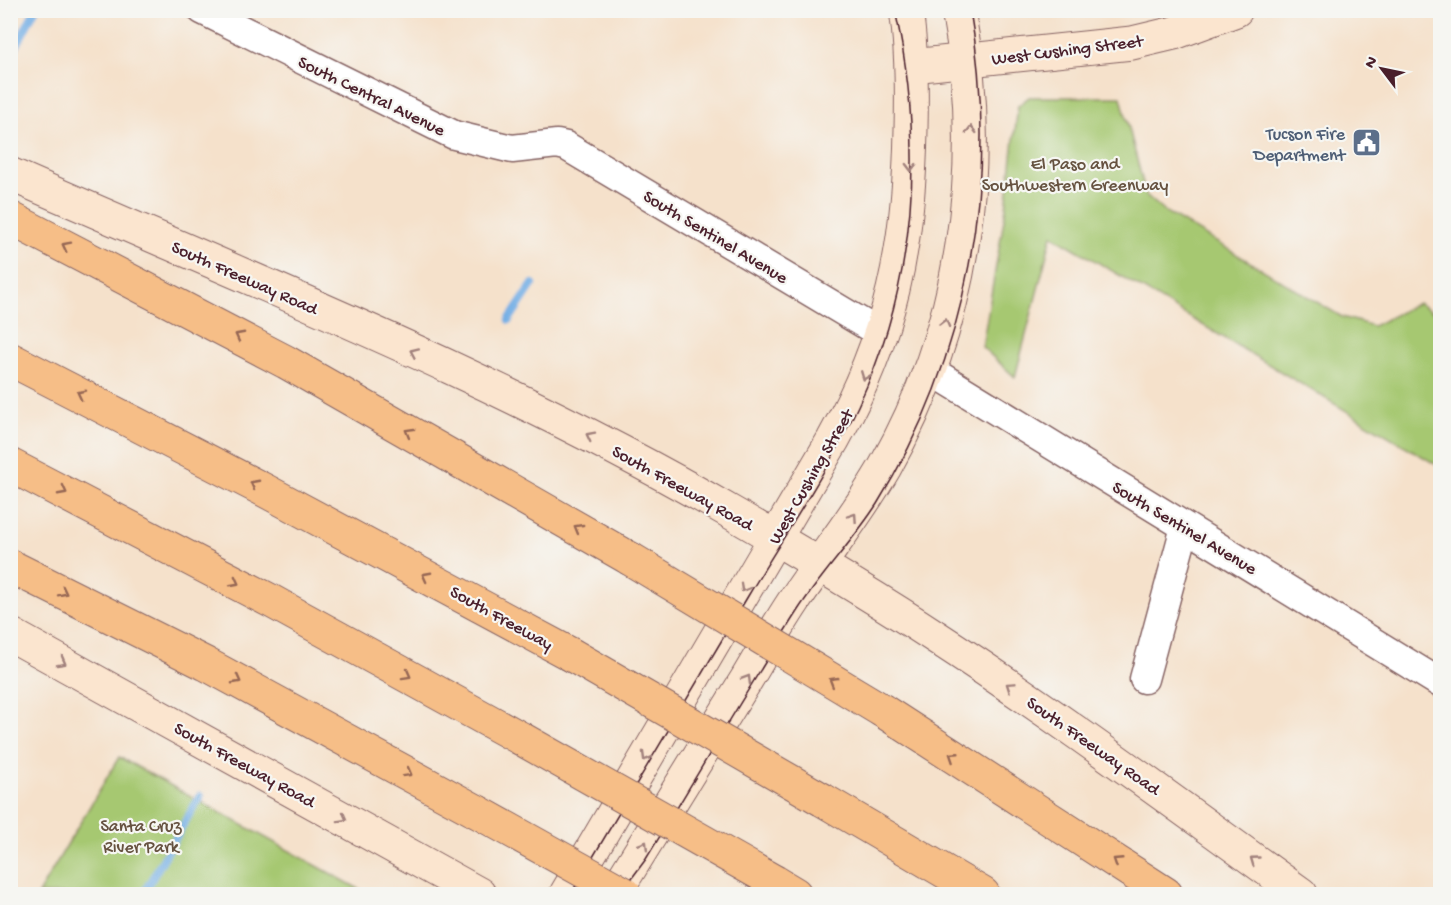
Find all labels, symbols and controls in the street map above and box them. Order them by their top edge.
street label: West Cushing Street [990,32,1146,71]
north arrow [1352,39,1412,99]
street label: South Central Avenue [294,53,449,142]
text: N [1361,53,1383,72]
place label: Tucson Fire Department [1252,125,1347,167]
one-way arrow [965,126,977,135]
public building icon: Tucson Fire Department [1350,127,1382,159]
park label: El Paso and Southwestern Greenway [982,155,1168,197]
one-way arrow [904,162,917,171]
street label: South Sentinel Avenue [639,187,791,290]
street label: South Freeway Road [168,238,322,322]
one-way arrow [61,242,72,253]
one-way arrow [938,318,950,329]
one-way arrow [234,332,245,343]
one-way arrow [409,347,420,359]
one-way arrow [859,371,872,381]
one-way arrow [76,390,87,401]
street label: West Cushing Street [765,405,860,548]
one-way arrow [404,427,415,439]
one-way arrow [586,432,596,443]
street label: South Freeway Road [608,442,757,537]
street label: South Sentinel Avenue [1108,478,1260,581]
one-way arrow [249,480,260,491]
one-way arrow [56,484,67,495]
one-way arrow [846,513,857,524]
one-way arrow [574,524,584,536]
one-way arrow [422,572,432,583]
one-way arrow [229,575,239,586]
street label: South Freeway [446,582,556,656]
one-way arrow [740,582,752,592]
one-way arrow [57,584,68,596]
one-way arrow [56,655,66,666]
one-way arrow [401,668,411,679]
one-way arrow [231,673,241,684]
one-way arrow [739,675,751,685]
one-way arrow [829,676,839,688]
one-way arrow [1005,682,1016,693]
street label: South Freeway Road [1022,693,1164,802]
street label: South Freeway Road [170,719,319,814]
one-way arrow [642,751,654,761]
one-way arrow [949,752,960,763]
one-way arrow [402,766,412,778]
one-way arrow [336,811,347,822]
park label: Santa Cruz River Park [100,817,183,859]
one-way arrow [637,841,649,851]
one-way arrow [1250,856,1261,867]
one-way arrow [1113,858,1124,869]

